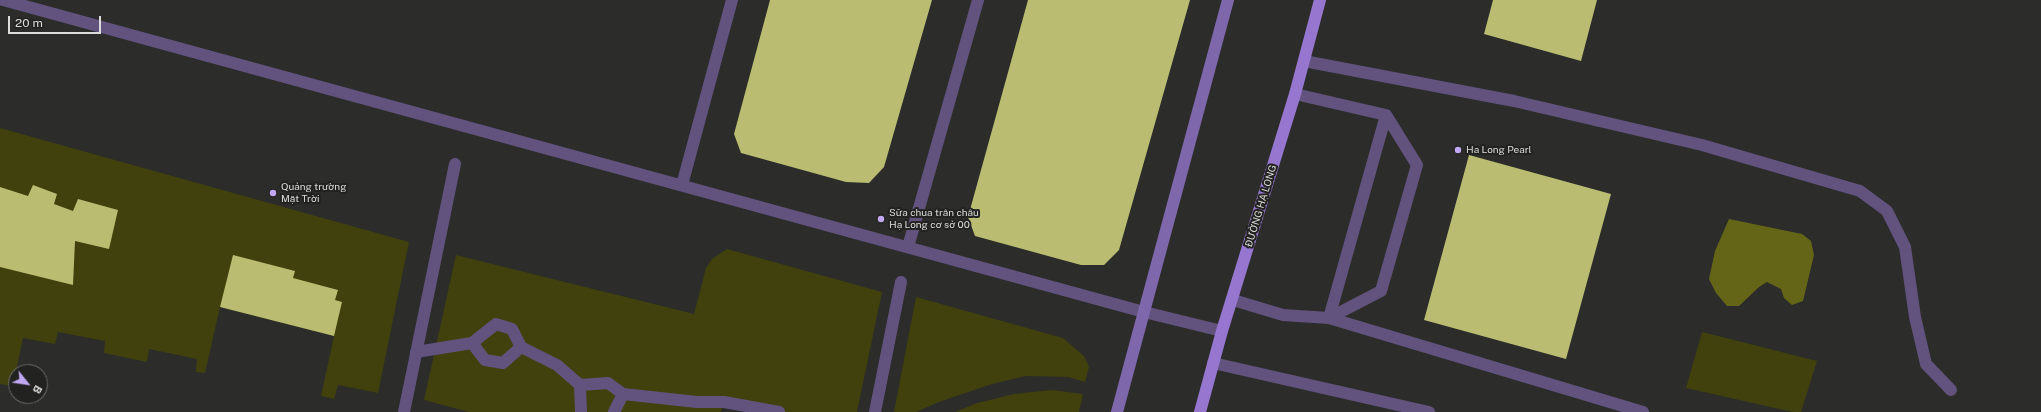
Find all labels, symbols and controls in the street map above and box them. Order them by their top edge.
scale bar [10,8,103,34]
text: 20 m [15,16,43,30]
place label: Ha Long Pearl [1466,144,1532,156]
marker: Ha Long Pearl [1453,145,1463,155]
street label: ĐƯỜNG HẠ LONG [1243,163,1279,249]
place label: Quảng trường Mặt Trời [281,181,346,204]
marker: Quảng trường Mặt Trời [268,188,278,198]
place label: Sữa chua trân châu Hạ Long cơ sở 00 [889,207,979,230]
marker: Sữa chua trân châu Hạ Long cơ sở 00 [876,214,886,224]
north arrow [8,364,48,404]
text: B [30,383,45,396]

